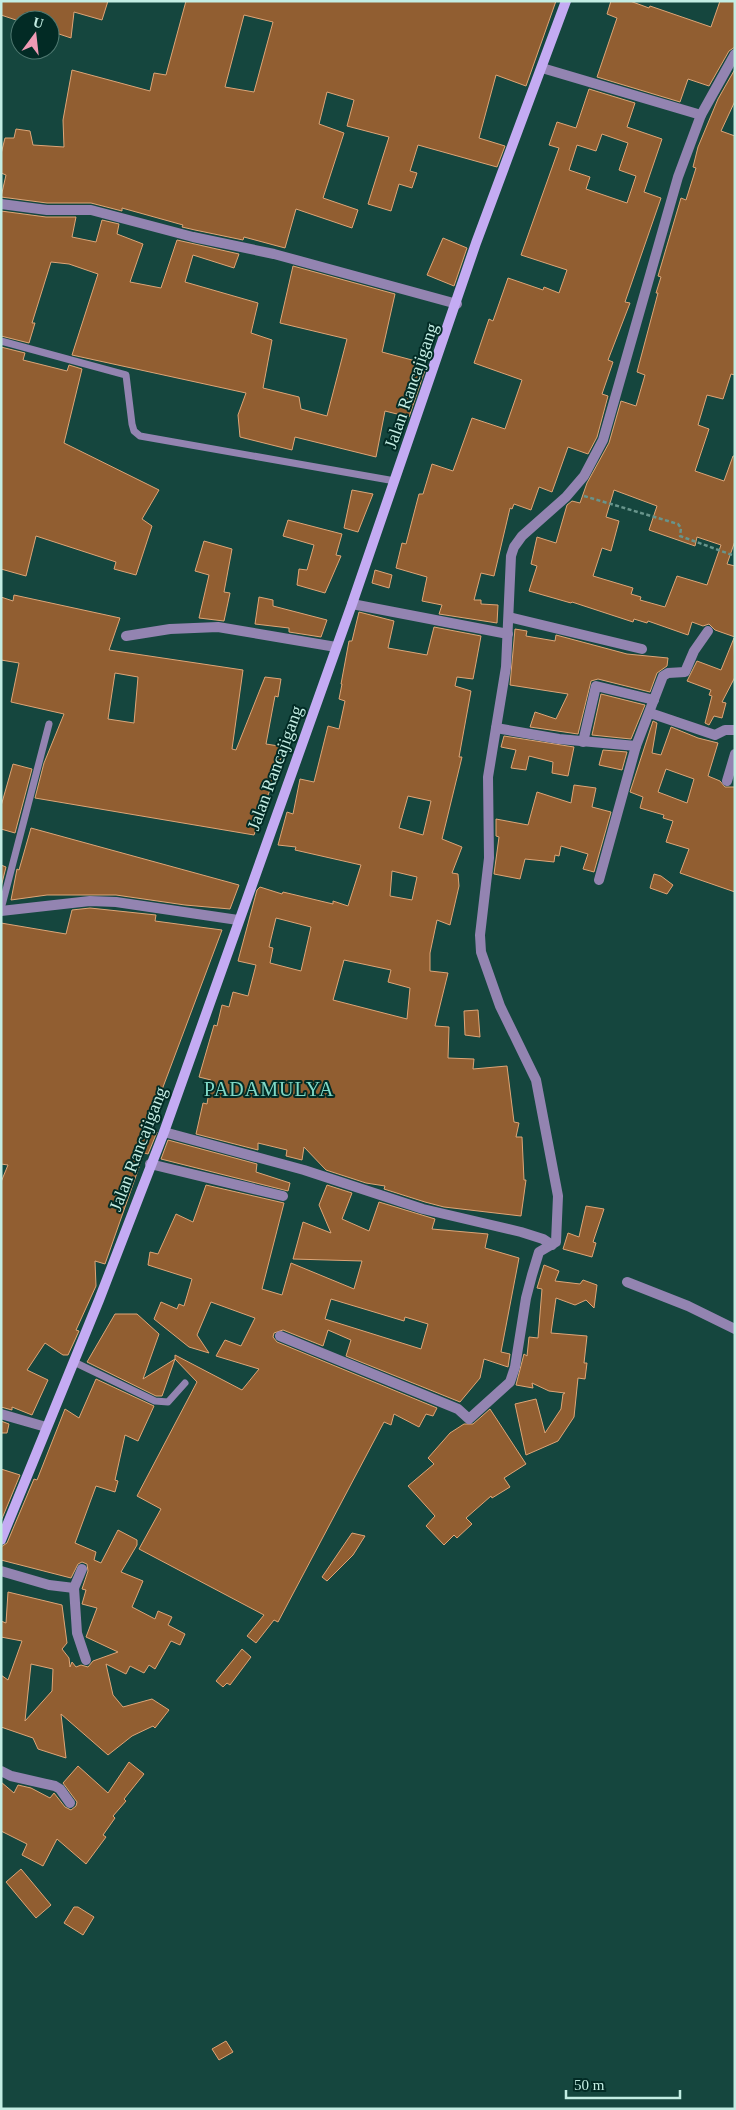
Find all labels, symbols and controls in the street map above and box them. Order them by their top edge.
north arrow [10,10,60,60]
text: U [31,14,45,31]
street label: Jalan Rancajigang [380,321,442,451]
street label: Jalan Rancajigang [243,703,307,833]
district label: PADAMULYA [204,1078,334,1100]
street label: Jalan Rancajigang [105,1084,171,1214]
scale bar [566,2068,680,2100]
text: 50 m [574,2077,605,2093]

